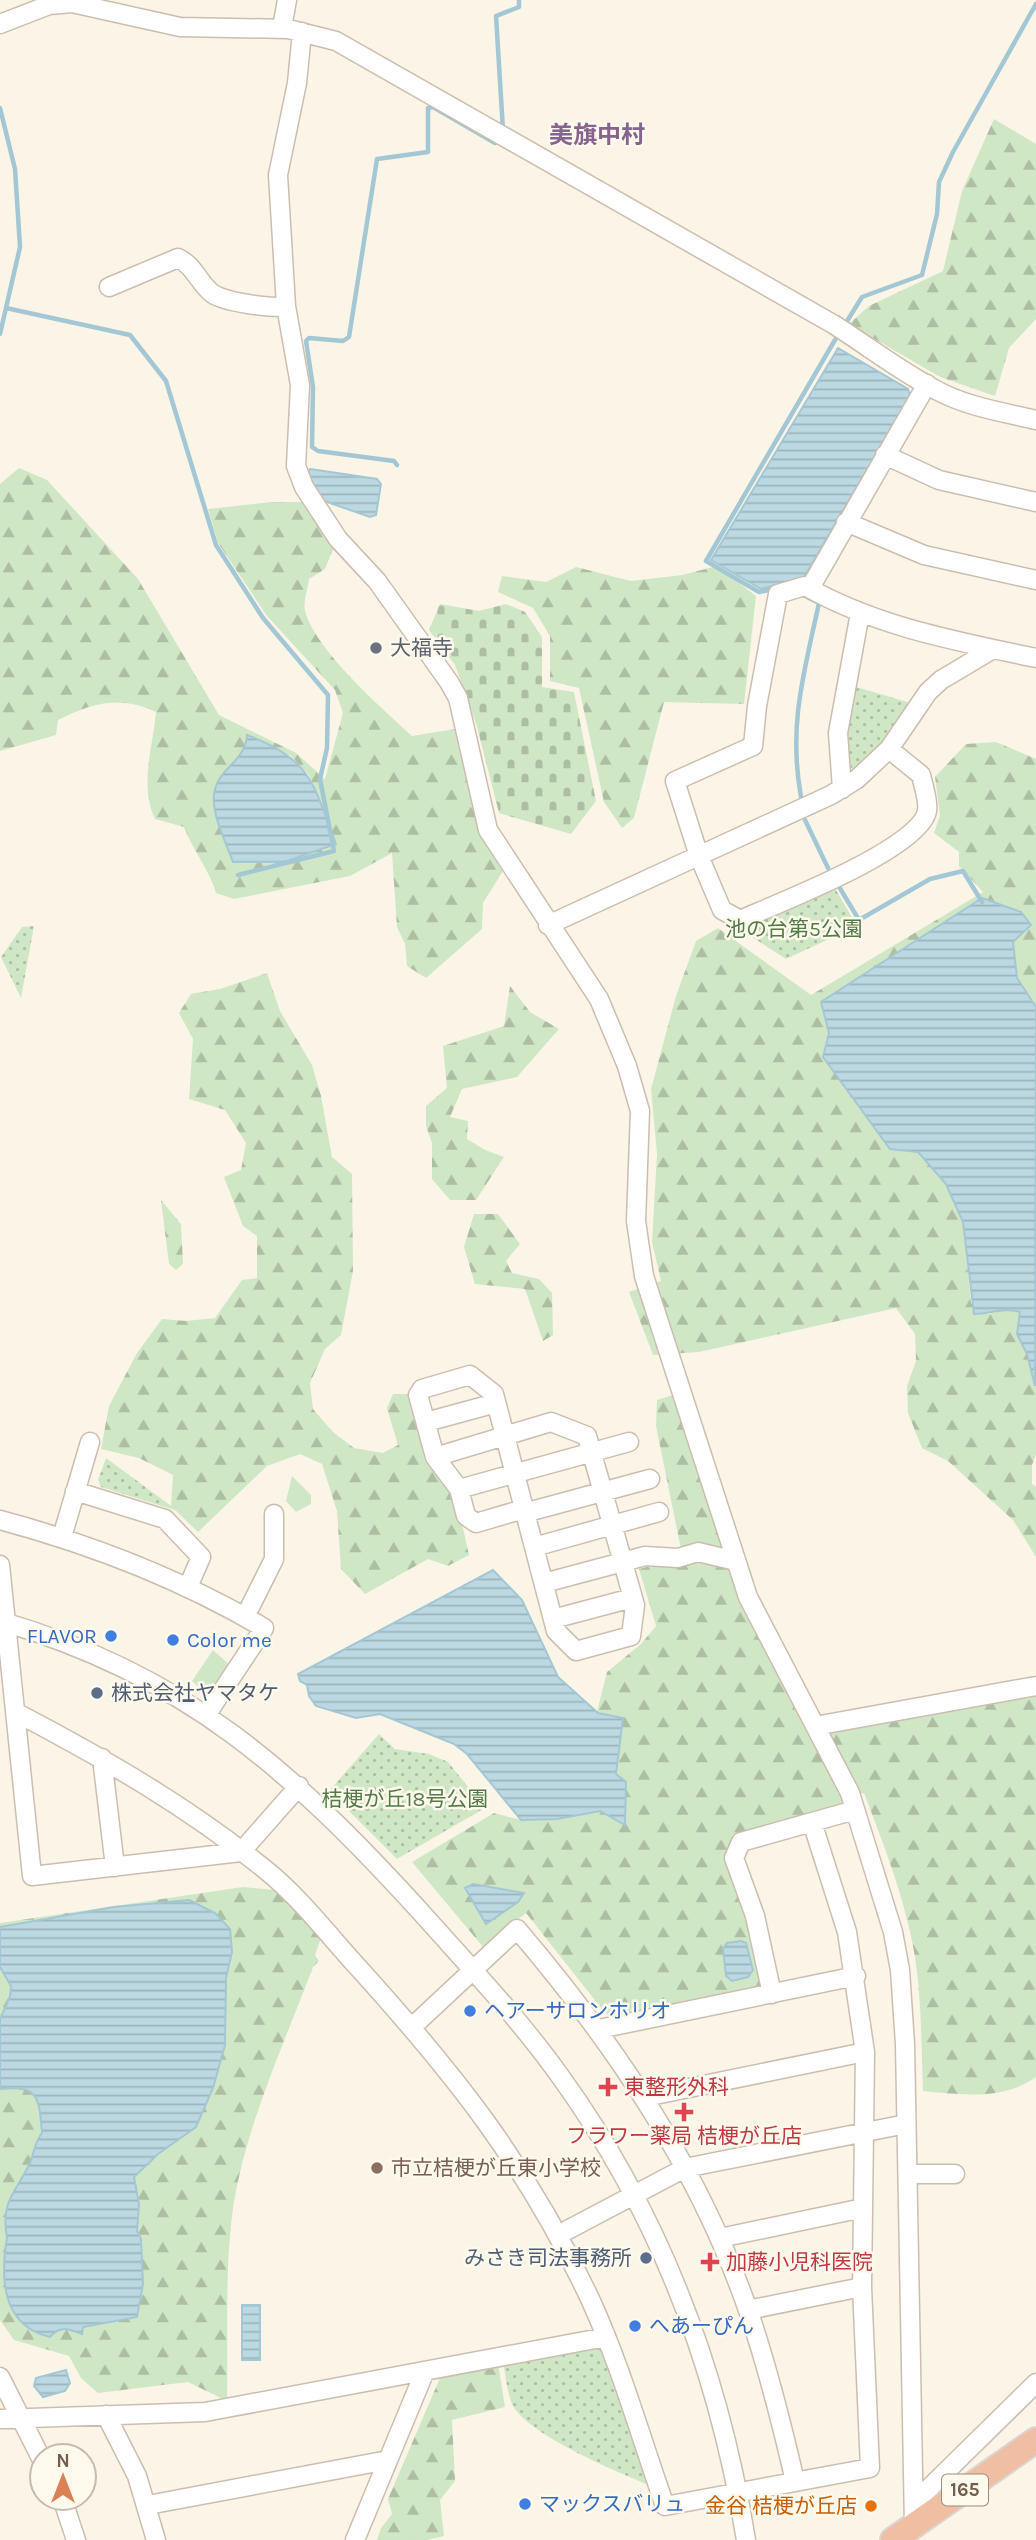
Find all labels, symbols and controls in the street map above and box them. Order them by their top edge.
district label: 美旗中村 [549,121,645,149]
place label: 大福寺 [390,636,453,660]
marker: 大福寺 [368,640,384,656]
park label: 池の台第5公園 [725,917,863,941]
place label: FLAVOR [27,1624,97,1648]
marker: FLAVOR [103,1628,119,1644]
place label: Color me [187,1628,272,1652]
marker: Color me [165,1632,181,1648]
place label: 株式会社ヤマタケ [111,1681,279,1705]
marker: 株式会社ヤマタケ [89,1685,105,1701]
park label: 桔梗が丘18号公園 [322,1787,488,1811]
place label: ヘアーサロンホリオ [484,1999,671,2023]
marker: ヘアーサロンホリオ [462,2003,478,2019]
place label: 東整形外科 [624,2075,729,2099]
marker: 東整形外科 [598,2077,618,2097]
marker: フラワー薬局 桔梗が丘店 [676,2104,692,2120]
place label: フラワー薬局 桔梗が丘店 [566,2124,802,2148]
place label: 市立桔梗が丘東小学校 [391,2156,601,2180]
marker: 市立桔梗が丘東小学校 [369,2160,385,2176]
place label: みさき司法事務所 [464,2246,632,2270]
marker: みさき司法事務所 [638,2250,654,2266]
place label: 加藤小児科医院 [726,2250,873,2274]
marker: 加藤小児科医院 [700,2252,720,2272]
place label: へあーぴん [649,2314,754,2338]
marker: へあーぴん [627,2318,643,2334]
north arrow [28,2442,98,2512]
text: N [56,2450,70,2472]
road number: 165 [942,2474,988,2506]
place label: マックスバリュ [539,2492,685,2516]
place label: 金谷 桔梗が丘店 [705,2494,857,2518]
marker: マックスバリュ [517,2496,533,2512]
marker: 金谷 桔梗が丘店 [863,2498,879,2514]

